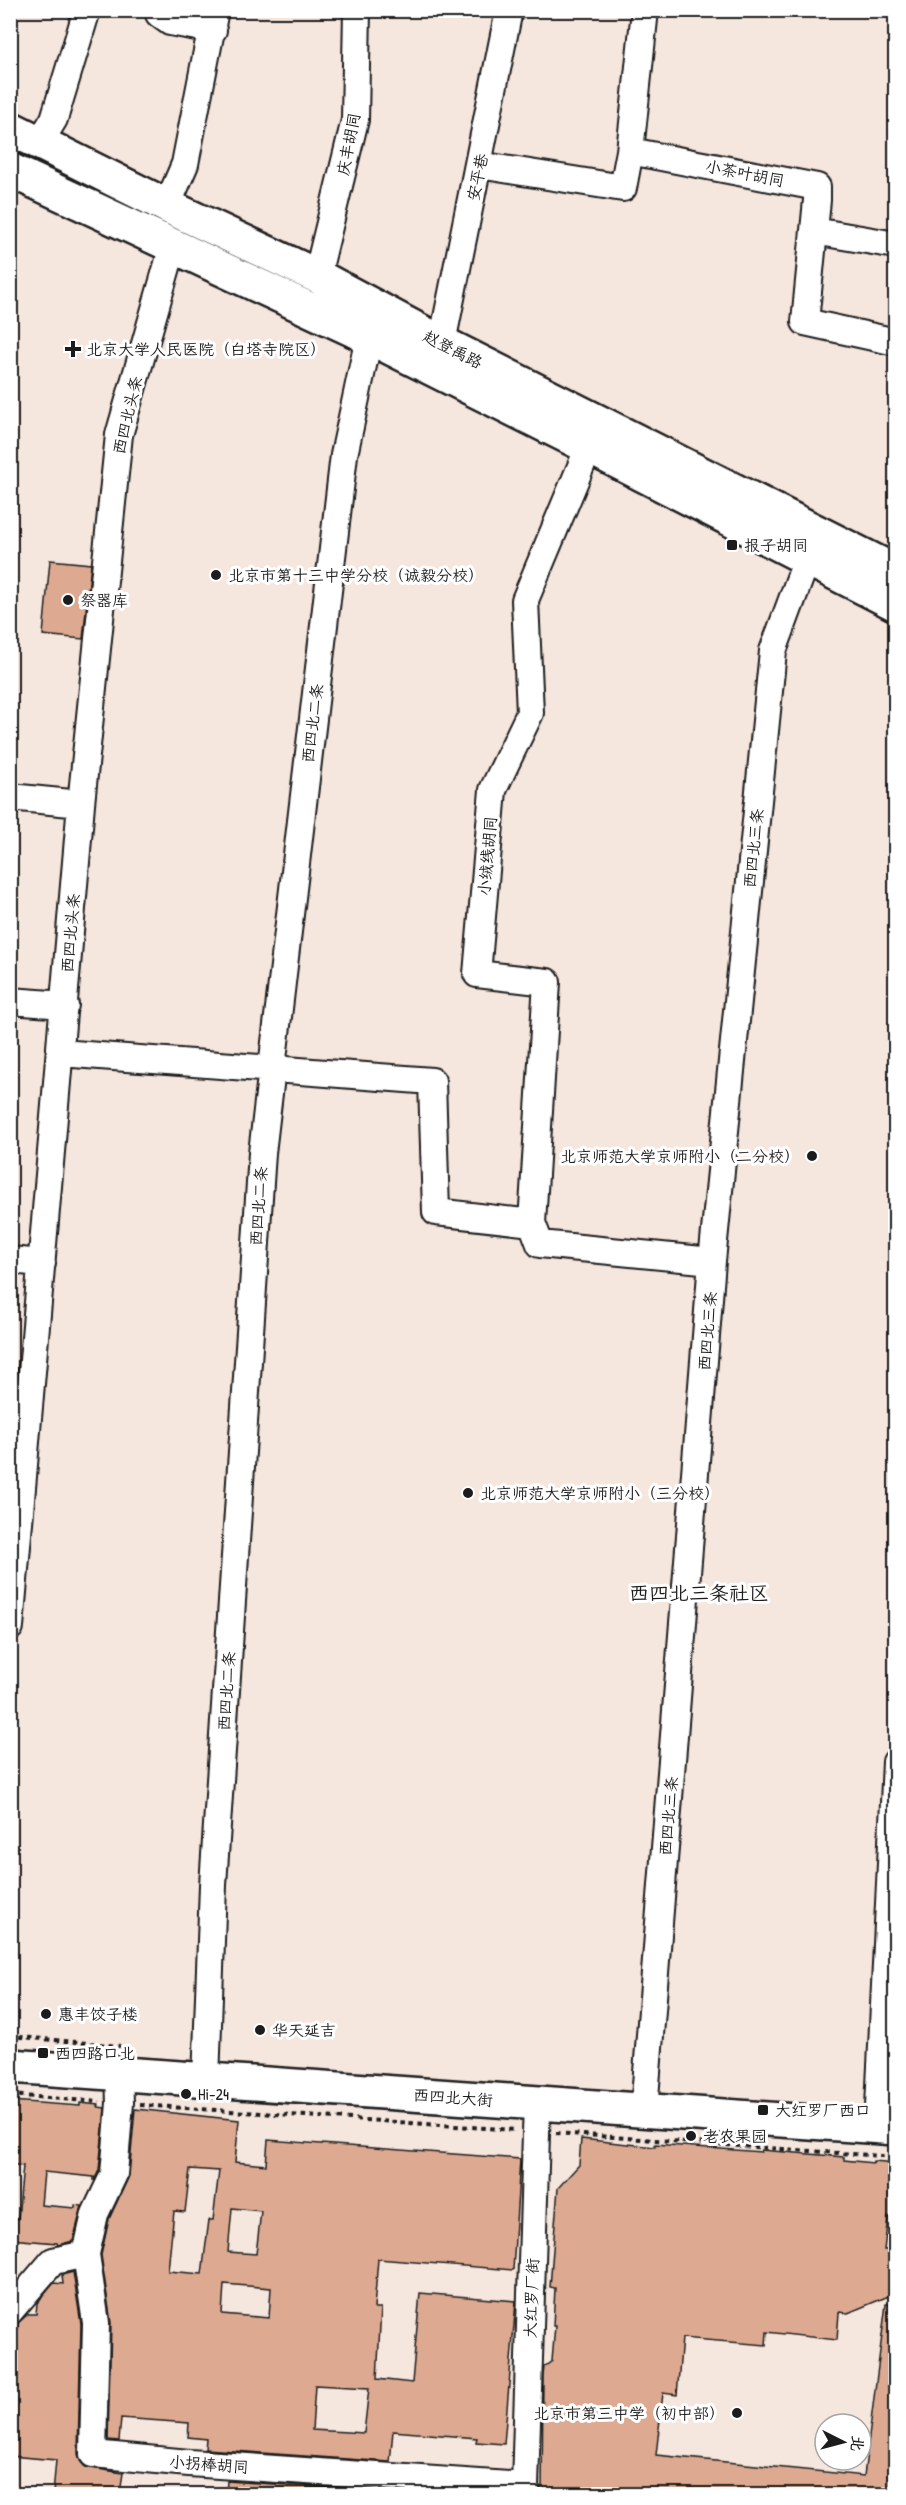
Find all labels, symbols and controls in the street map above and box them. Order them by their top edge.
street label: 庆丰胡同 [331,110,365,178]
street label: 安平巷 [461,151,493,203]
street label: 小茶叶胡同 [704,155,786,191]
street label: 赵登禹路 [419,325,487,373]
place label: 北京大学人民医院（白塔寺院区） [86,338,326,360]
marker: 北京大学人民医院（白塔寺院区） [64,340,82,358]
street label: 西四北头条 [107,374,147,456]
place label: 报子胡同 [744,534,808,556]
marker: 报子胡同 [725,538,739,552]
place label: 北京市第十三中学分校（诚毅分校） [228,564,484,586]
marker: 北京市第十三中学分校（诚毅分校） [209,568,223,582]
place label: 祭器库 [80,589,128,611]
marker: 祭器库 [61,593,75,607]
street label: 西四北二条 [296,682,328,764]
street label: 西四北三条 [738,807,768,889]
street label: 小绒线胡同 [473,815,501,897]
street label: 西四北头条 [56,892,84,974]
place label: 北京师范大学京师附小（二分校） [560,1145,800,1167]
marker: 北京师范大学京师附小（二分校） [805,1149,819,1163]
street label: 西四北二条 [244,1165,272,1247]
street label: 西四北三条 [693,1290,721,1372]
place label: 北京师范大学京师附小（三分校） [480,1482,720,1504]
marker: 北京师范大学京师附小（三分校） [461,1486,475,1500]
district label: 西四北三条社区 [629,1579,769,1606]
street label: 西四北二条 [212,1650,240,1732]
street label: 西四北三条 [654,1775,682,1857]
place label: 惠丰饺子楼 [58,2003,138,2025]
marker: 惠丰饺子楼 [39,2007,53,2021]
place label: 华天延吉 [272,2019,336,2041]
marker: 华天延吉 [253,2023,267,2037]
place label: 西四路口北 [55,2042,135,2064]
marker: 西四路口北 [36,2046,50,2060]
place label: Hi-24 [198,2083,229,2105]
street label: 西四北大街 [412,2083,494,2111]
marker: Hi-24 [179,2087,193,2101]
place label: 大红罗厂西口 [775,2099,871,2121]
marker: 大红罗厂西口 [756,2103,770,2117]
place label: 老农果园 [703,2125,767,2147]
marker: 老农果园 [684,2129,698,2143]
street label: 大红罗厂街 [519,2258,543,2338]
place label: 北京市第三中学（初中部） [533,2402,725,2424]
marker: 北京市第三中学（初中部） [730,2406,744,2420]
north arrow [813,2412,873,2472]
text: 北 [846,2434,870,2453]
street label: 小拐棒胡同 [168,2450,250,2478]

